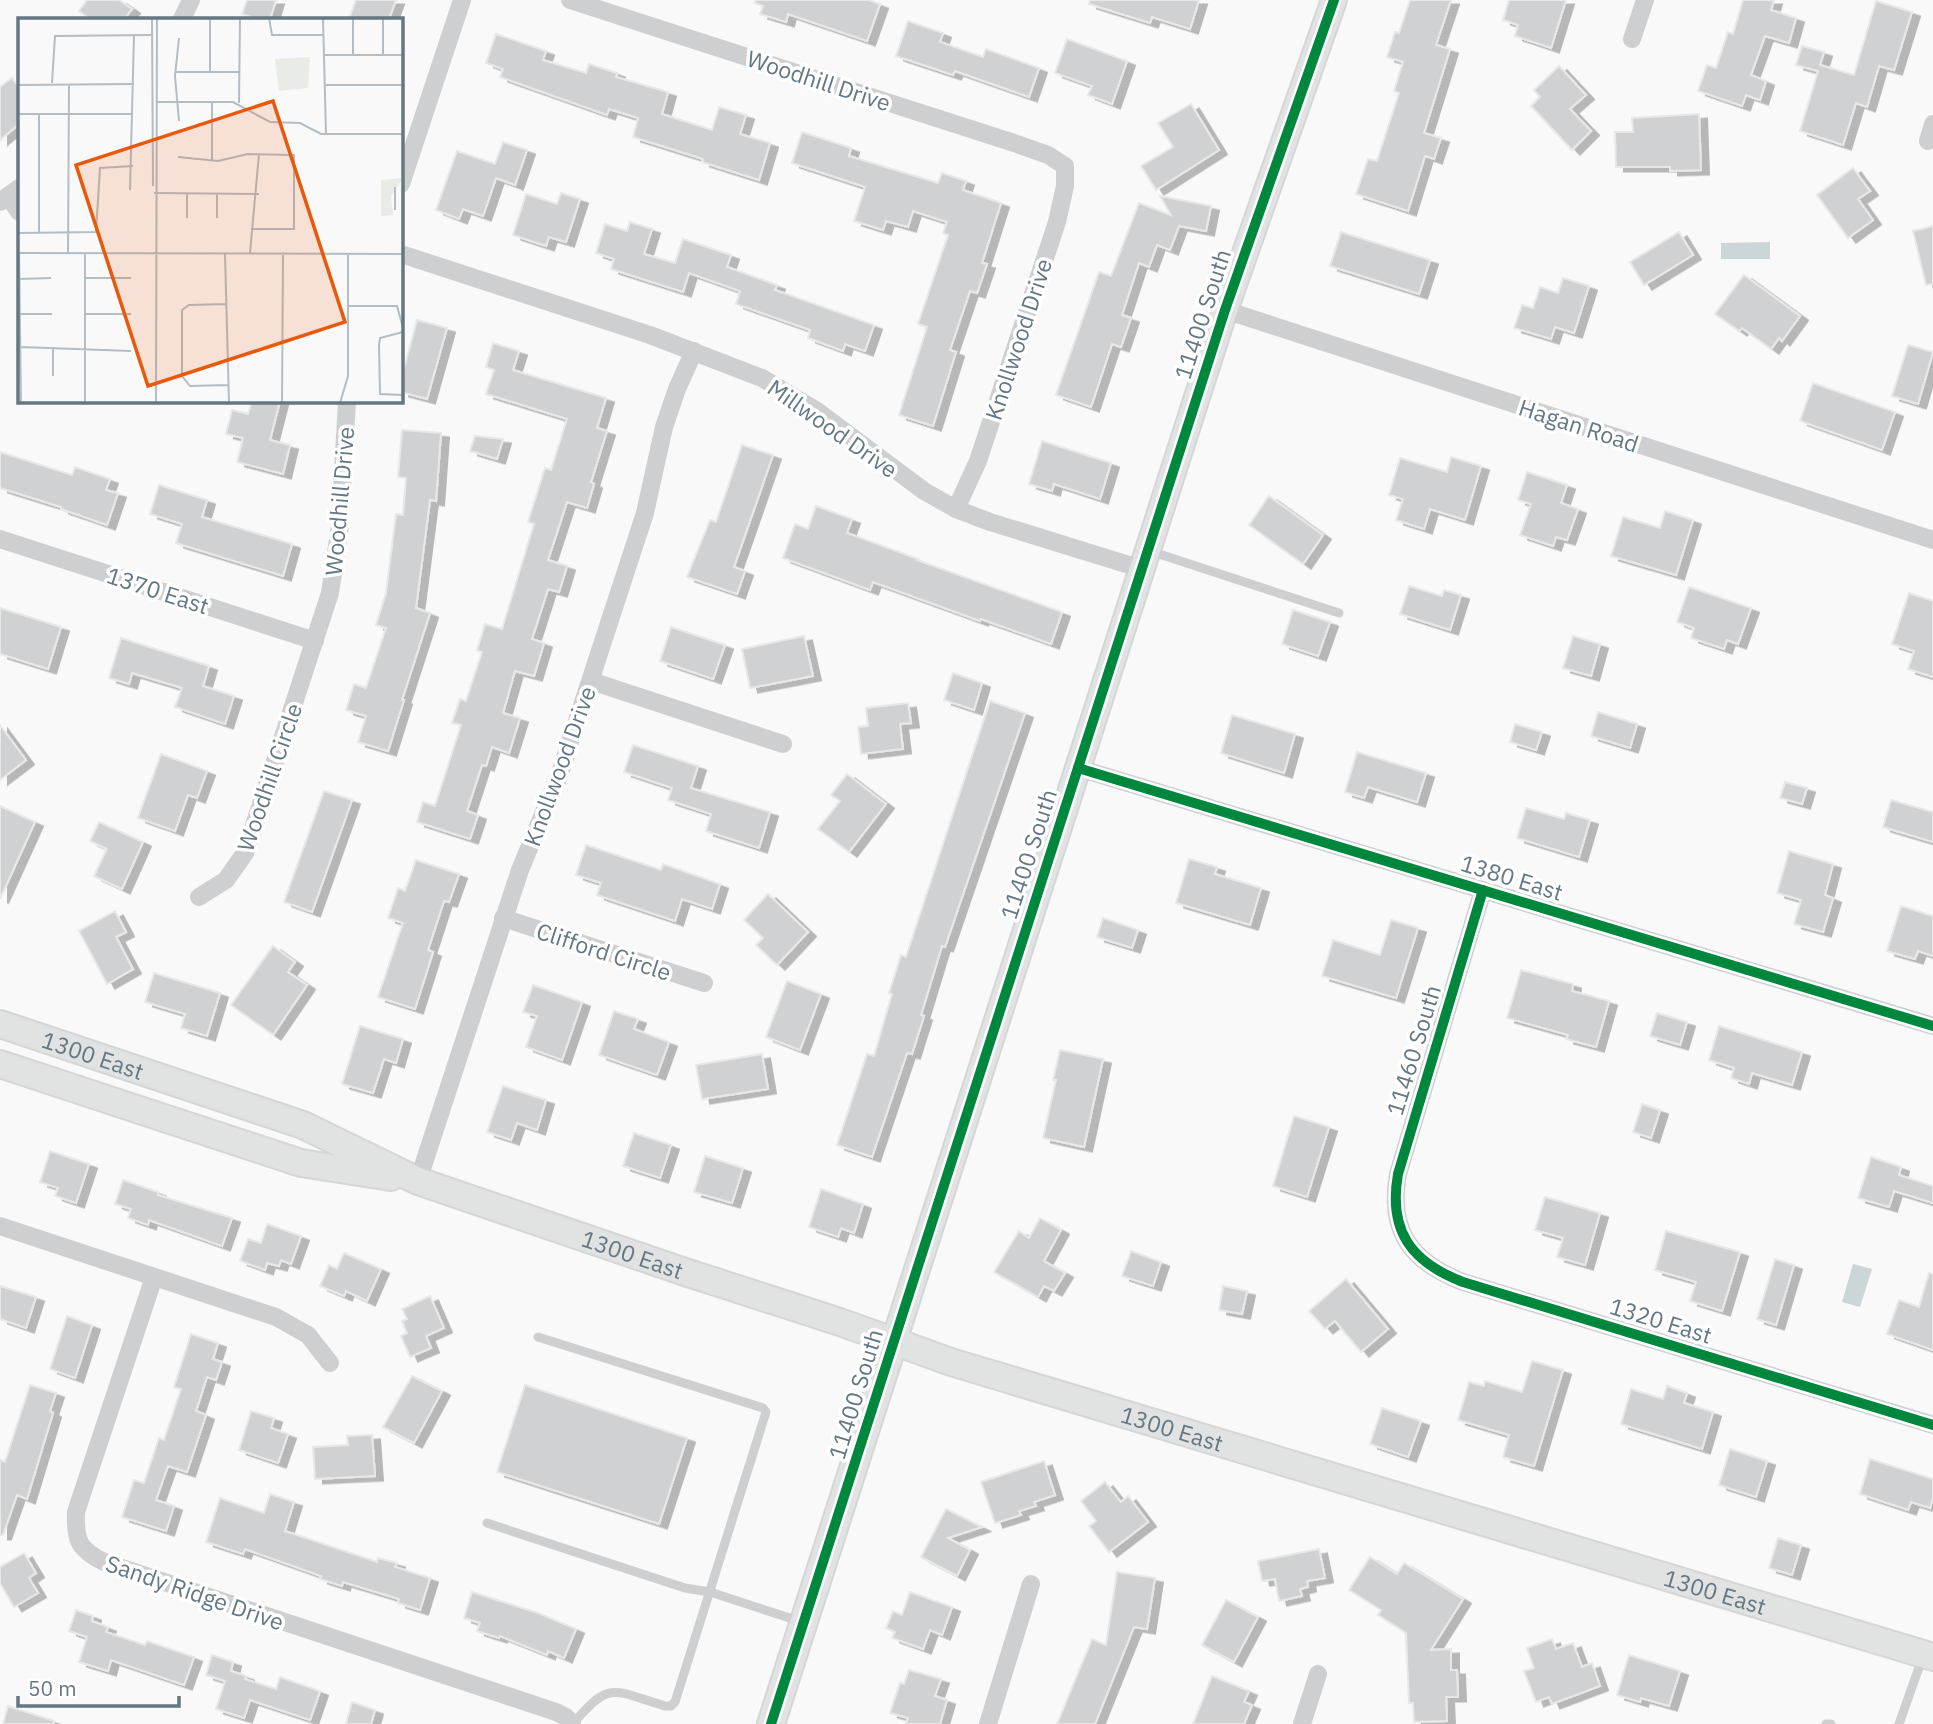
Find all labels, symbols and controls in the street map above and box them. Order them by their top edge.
inset map [18,18,402,402]
street label: Woodhill Drive [743,43,895,117]
street label: 11400 South [1167,245,1237,383]
street label: Knollwood Drive [978,254,1058,424]
street label: Millwood Drive [762,372,904,484]
street label: Hagan Road [1515,392,1643,458]
street label: Woodhill Drive [318,425,360,577]
street label: 1370 East [103,559,213,621]
street label: Knollwood Drive [516,682,602,850]
street label: Woodhill Circle [230,699,308,855]
street label: 11400 South [993,785,1063,923]
street label: 1380 East [1457,847,1567,907]
street label: Clifford Circle [533,915,675,987]
street label: 11460 South [1379,981,1447,1119]
street label: 1300 East [38,1024,148,1086]
street label: 1300 East [578,1223,687,1285]
street label: 1320 East [1606,1290,1716,1350]
street label: 11400 South [821,1325,889,1463]
street label: 1300 East [1117,1399,1227,1458]
street label: Sandy Ridge Drive [102,1548,288,1636]
street label: 1300 East [1660,1562,1770,1621]
scale bar [18,1664,178,1708]
text: 50 m [28,1674,77,1702]

